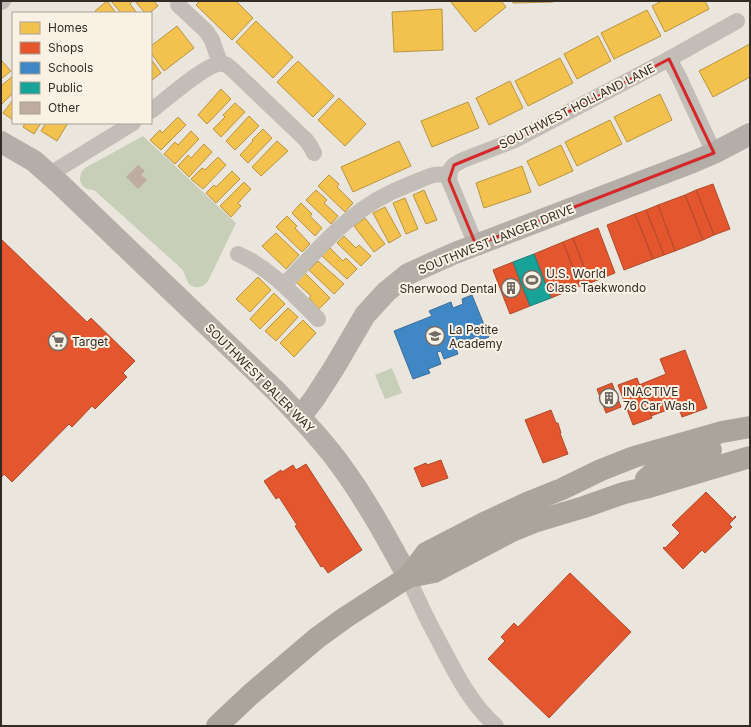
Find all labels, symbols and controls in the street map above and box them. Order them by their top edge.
legend [12,12,152,124]
text: Homes [48,20,88,35]
text: Shops [48,40,84,55]
text: Schools [48,60,93,75]
street label: SOUTHWEST HOLLAND LANE [497,60,657,152]
text: Public [48,80,83,95]
text: Other [48,100,80,115]
street label: SOUTHWEST LANGER DRIVE [416,201,576,277]
place label: U.S. World Class Taekwondo [546,266,646,295]
sports icon: U.S. World Class Taekwondo [521,269,543,291]
building icon: Sherwood Dental [500,277,522,299]
place label: Sherwood Dental [400,281,497,296]
street label: SOUTHWEST BALER WAY [202,320,318,436]
place label: La Petite Academy [449,322,503,351]
school or university icon: La Petite Academy [424,325,446,347]
supermarket icon: Target [47,330,69,352]
place label: Target [72,334,108,349]
place label: INACTIVE 76 Car Wash [623,384,695,413]
building icon: INACTIVE 76 Car Wash [598,387,620,409]

